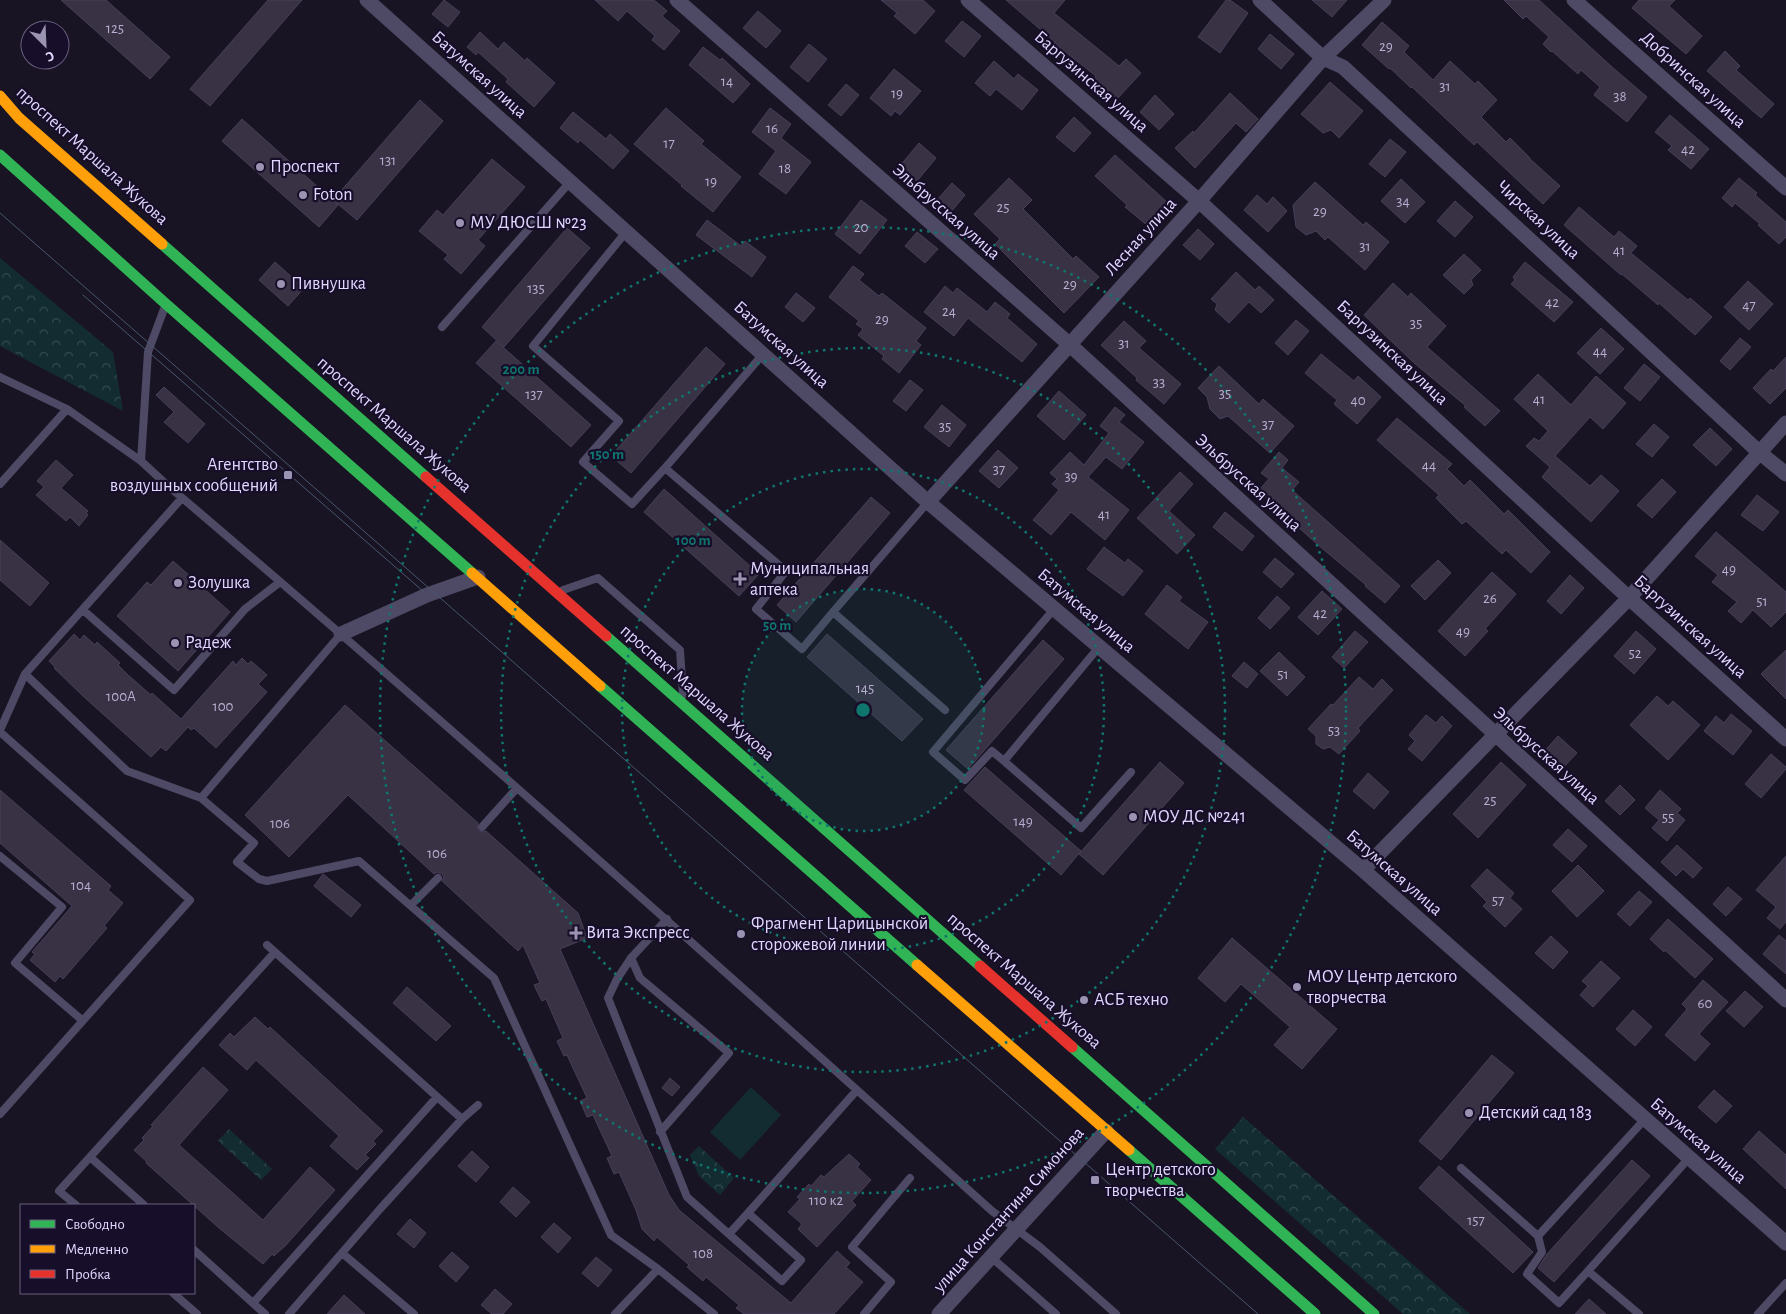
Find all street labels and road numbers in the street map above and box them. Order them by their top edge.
street label: Батумская улица [428,28,530,122]
street label: Баргузинская улица [1031,28,1151,136]
street label: Добринская улица [1637,28,1750,132]
street label: проспект Маршала Жукова [13,83,171,229]
street label: Эльбрусская улица [889,160,1004,263]
street label: Чирская улица [1493,177,1583,263]
street label: Лесная улица [1102,195,1180,279]
street label: Баргузинская улица [1333,297,1451,409]
street label: Батумская улица [730,298,832,392]
street label: проспект Маршала Жукова [314,354,474,496]
street label: Эльбрусская улица [1191,430,1305,535]
street label: Батумская улица [1034,565,1138,657]
street label: Баргузинская улица [1630,572,1750,682]
street label: проспект Маршала Жукова [617,622,777,764]
street label: Эльбрусская улица [1489,703,1603,808]
street label: Батумская улица [1343,827,1445,919]
street label: проспект Маршала Жукова [944,910,1104,1052]
street label: Батумская улица [1647,1095,1749,1187]
street label: улица Константина Симонова [930,1124,1088,1297]

